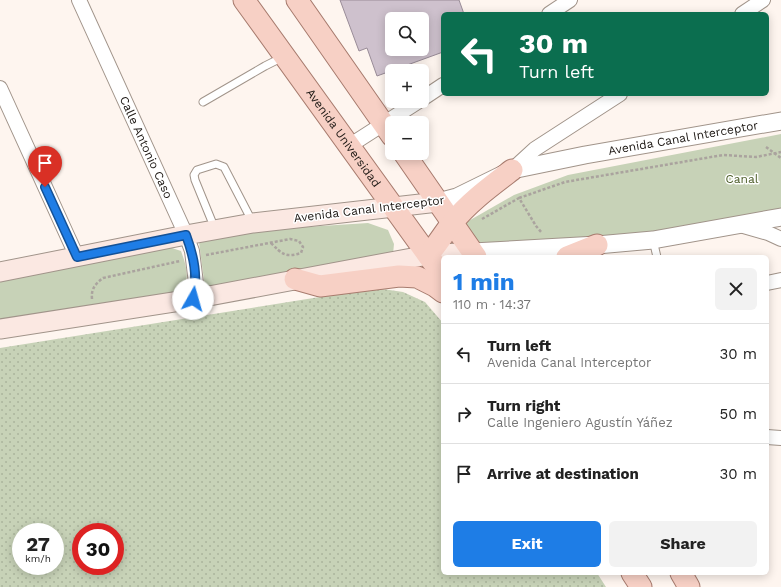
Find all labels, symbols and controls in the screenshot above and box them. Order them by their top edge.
map controls [385,12,429,160]
button: search [385,12,429,56]
text: 30 m [519,27,588,60]
icon: left [453,28,505,80]
text: Turn left [519,61,594,82]
button: + [385,64,429,108]
street label: Avenida Universidad [303,86,384,190]
street label: Calle Antonio Caso [117,94,175,201]
button: − [385,116,429,160]
street label: Avenida Canal Interceptor [607,118,759,158]
pin [28,146,62,187]
icon: arrive [34,152,56,174]
park label: Canal [726,172,759,186]
street label: Avenida Canal Interceptor [293,193,445,225]
text: 1 min [453,268,515,296]
button: close [715,268,757,310]
position arrow [172,278,214,320]
text: 110 m · 14:37 [453,297,531,312]
text: Turn left [487,337,551,355]
icon: left [453,343,475,365]
text: 30 m [720,345,757,363]
text: Avenida Canal Interceptor [487,355,651,370]
text: Turn right [487,397,560,415]
icon: right [453,403,475,425]
text: 50 m [720,405,757,423]
text: Calle Ingeniero Agustín Yáñez [487,415,673,430]
icon: arrive [453,463,475,485]
text: Arrive at destination [487,465,639,483]
text: 30 m [720,465,757,483]
button: Exit [453,521,601,567]
button: Share [609,521,757,567]
speed limit sign: 30 [72,523,124,575]
text: 27 [26,532,50,556]
text: km/h [25,553,51,564]

